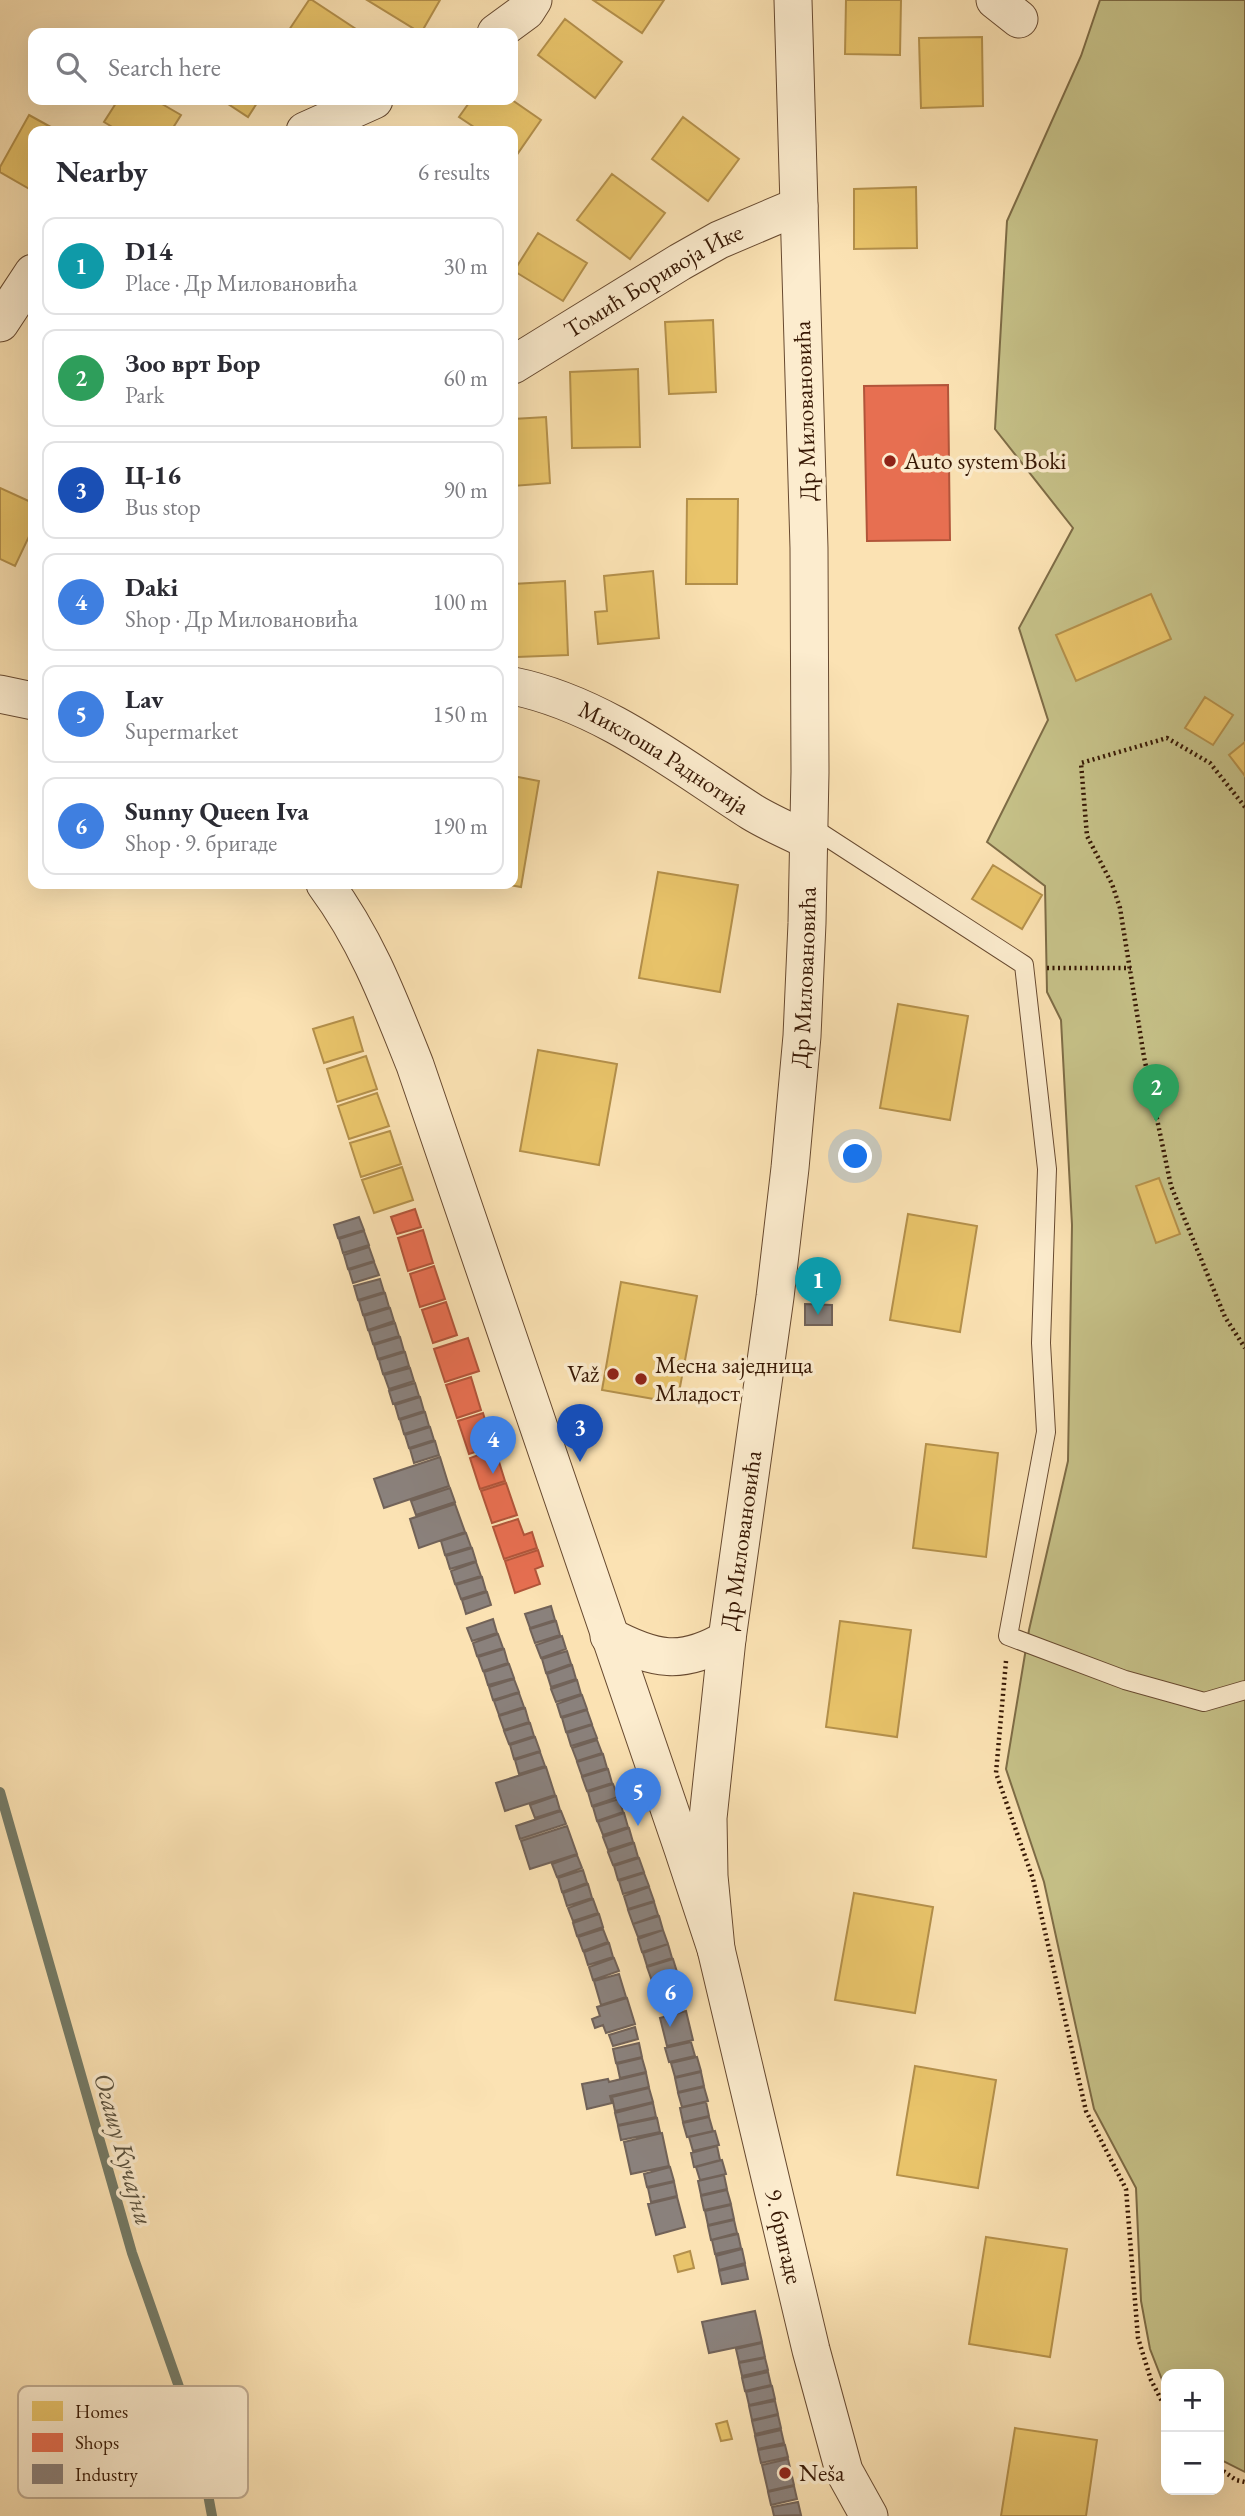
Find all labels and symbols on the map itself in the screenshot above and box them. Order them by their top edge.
street label: Томић Боривоја Ике [558,216,747,345]
street label: Др Миловановића [786,320,823,502]
place label: Auto system Boki [903,445,1066,476]
marker: Auto system Boki [882,453,898,469]
street label: Миклоша Раднотија [574,693,756,821]
street label: Др Миловановића [783,886,823,1069]
pin: 2 [1133,1064,1179,1122]
your location [838,1139,872,1173]
pin: 1 [795,1257,841,1315]
place label: Месна заједница Младост [655,1349,813,1408]
place label: Važ [567,1358,599,1389]
marker: Važ [605,1366,621,1382]
marker: Месна заједница Младост [633,1371,649,1387]
pin: 3 [557,1404,603,1462]
pin: 4 [470,1416,516,1474]
street label: Др Миловановића [712,1448,768,1632]
pin: 5 [615,1768,661,1826]
pin: 6 [647,1969,693,2027]
water label: Огашу Кучајни [86,2069,162,2229]
street label: 9. бригаде [758,2186,811,2287]
legend [18,2386,248,2498]
text: Homes [75,2399,128,2424]
text: Shops [75,2430,119,2455]
place label: Neša [799,2457,845,2488]
text: Industry [75,2462,139,2487]
marker: Neša [777,2465,793,2481]

